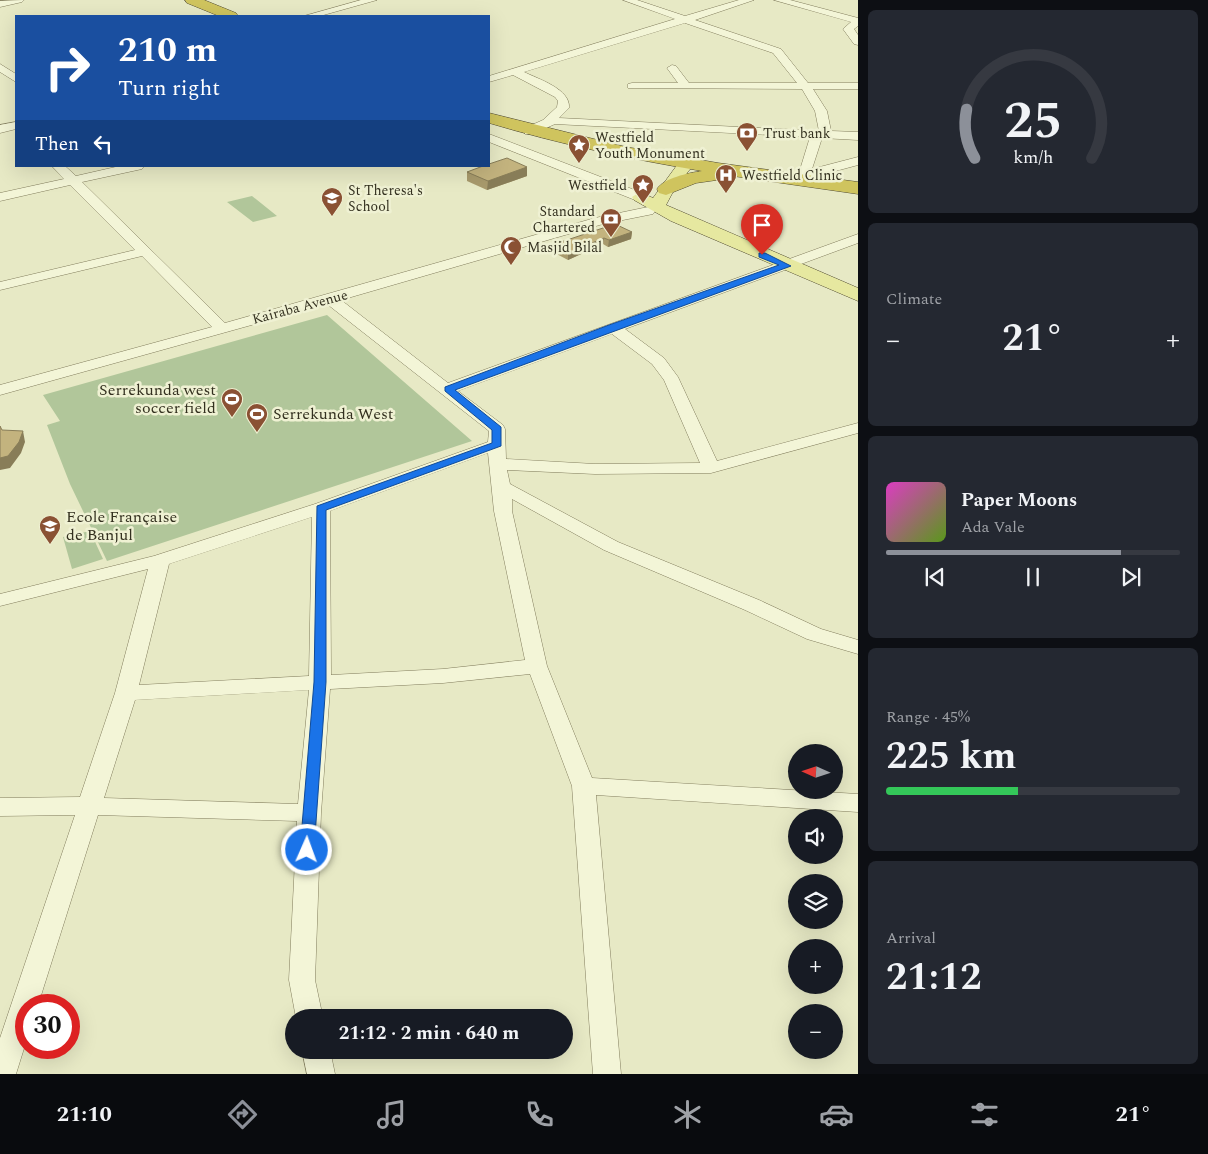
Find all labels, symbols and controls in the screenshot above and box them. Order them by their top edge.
text: 210 m [118,24,217,77]
icon: right [35,35,100,100]
text: Turn right [118,72,220,105]
text: 25 [1004,82,1062,161]
bank icon: Trust bank [735,121,759,152]
place label: Trust bank [763,123,831,144]
place label: Westfield Youth Monument [595,127,705,164]
text: Then [35,130,79,159]
icon: left [89,130,117,158]
place icon: Westfield Youth Monument [567,133,591,164]
text: km/h [1013,144,1053,171]
hospital icon: Westfield Clinic [714,163,738,194]
place label: Westfield Clinic [742,165,843,186]
place icon: Westfield [631,173,655,204]
place label: Westfield [568,175,627,196]
place label: St Theresa's School [348,180,423,217]
school or university icon: St Theresa's School [320,186,344,217]
place label: Standard Chartered [532,201,595,238]
pin [741,204,783,255]
bank icon: Standard Chartered [599,207,623,238]
icon: arrive [748,211,776,239]
mosque icon: Masjid Bilal [499,235,523,266]
place label: Masjid Bilal [527,237,602,258]
street label: Kairaba Avenue [250,284,350,330]
text: Climate [886,287,942,311]
text: 21° [1002,310,1064,368]
text: − [886,319,900,362]
text: + [1166,319,1180,362]
place label: Serrekunda west soccer field [99,378,216,420]
sports icon: Serrekunda west soccer field [220,387,244,418]
sports icon: Serrekunda West [245,402,269,433]
place label: Serrekunda West [273,402,394,426]
text: Paper Moons [961,486,1077,515]
place label: Ecole Française de Banjul [66,505,177,547]
school or university icon: Ecole Française de Banjul [38,514,62,545]
text: Ada Vale [961,515,1025,539]
icon: previous [921,563,949,591]
icon: pause [1019,563,1047,591]
icon: next [1117,563,1145,591]
text: Range · 45% [886,705,970,729]
text: 225 km [886,728,1017,786]
north arrow [788,744,842,799]
map controls [788,744,843,1059]
button: sound [788,809,843,864]
position arrow [280,823,332,875]
button: layers [788,874,843,929]
text: Arrival [886,926,936,950]
button: + [788,939,843,994]
text: 21:12 [886,949,981,1007]
speed limit sign: 30 [15,994,80,1059]
button: − [788,1004,843,1059]
text: 21:12 · 2 min · 640 m [339,1019,519,1048]
icon: directions [225,1097,260,1132]
icon: music [374,1097,409,1132]
icon: phone [522,1097,557,1132]
icon: climate [670,1097,705,1132]
icon: car [819,1097,854,1132]
icon: filters [967,1097,1002,1132]
text: 21:10 [57,1098,112,1131]
text: 21° [1116,1098,1151,1131]

